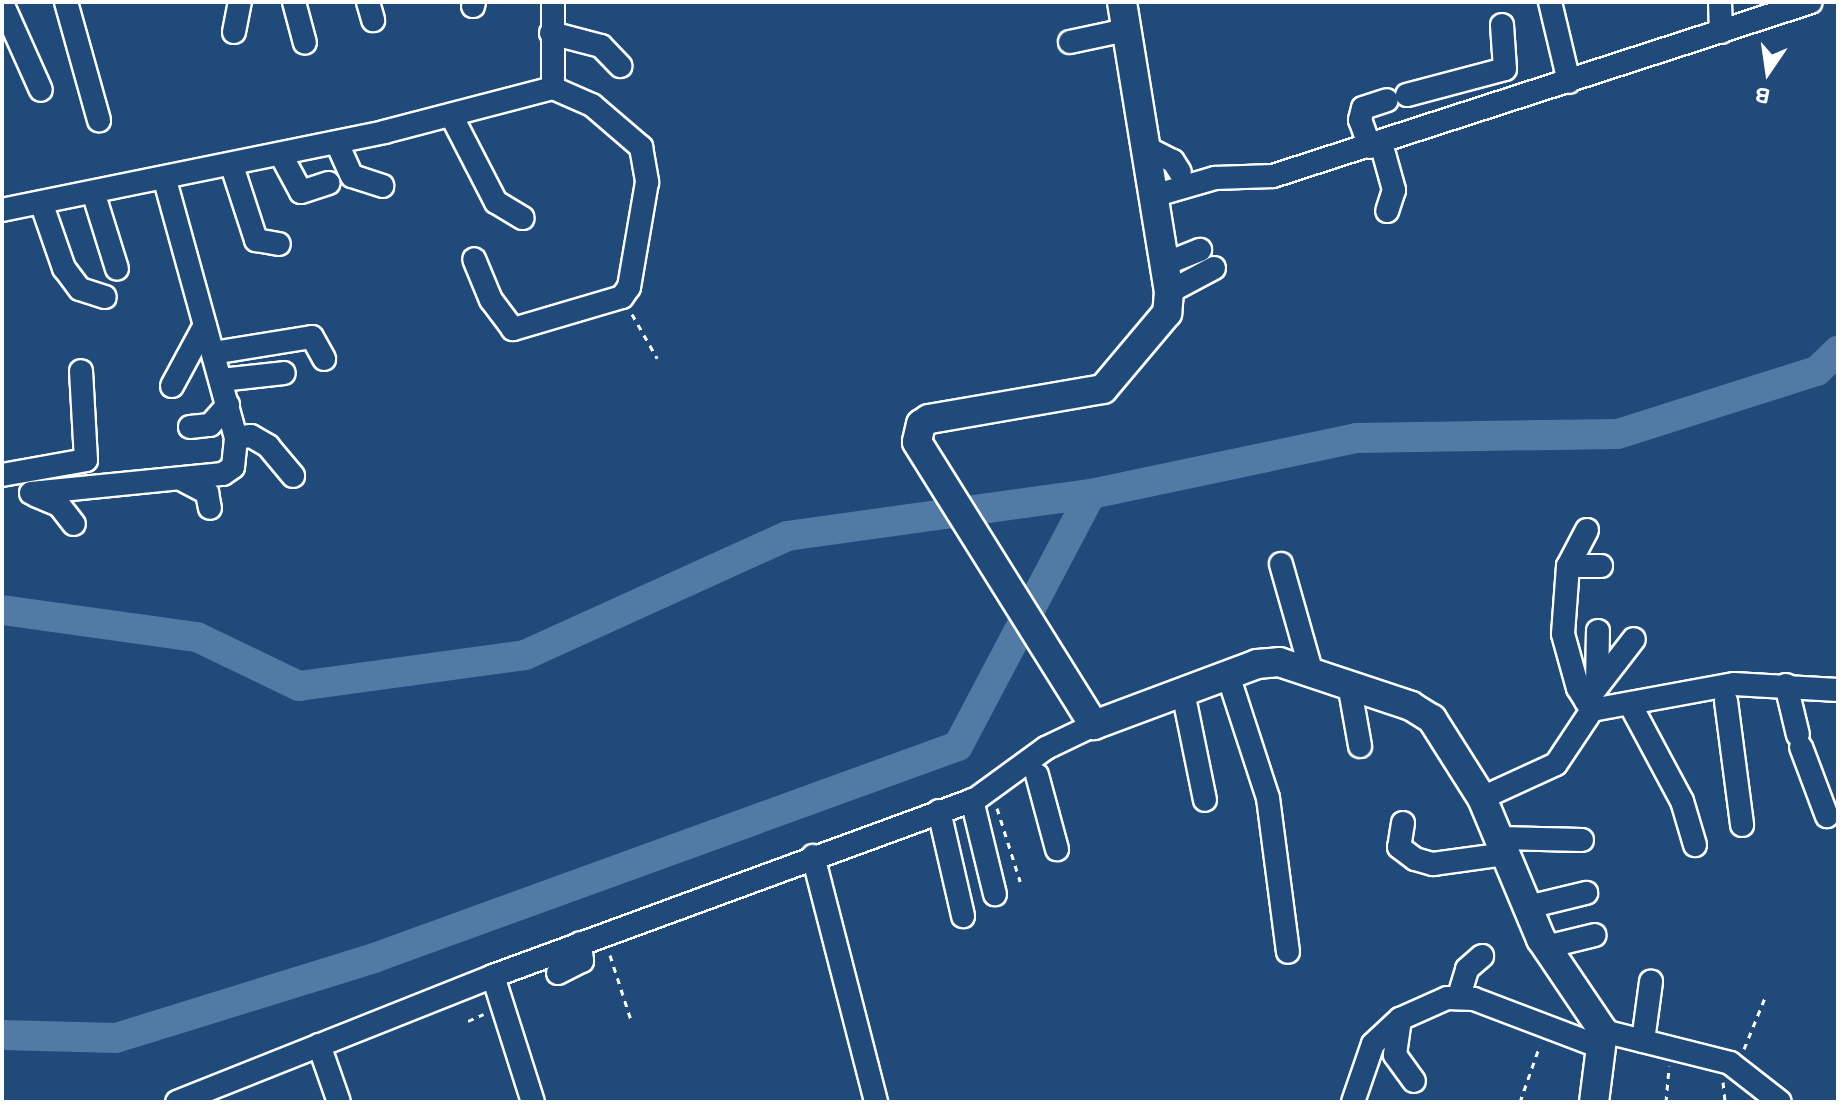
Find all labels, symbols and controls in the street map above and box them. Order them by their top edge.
north arrow [1728,32,1808,112]
text: B [1753,81,1772,111]

